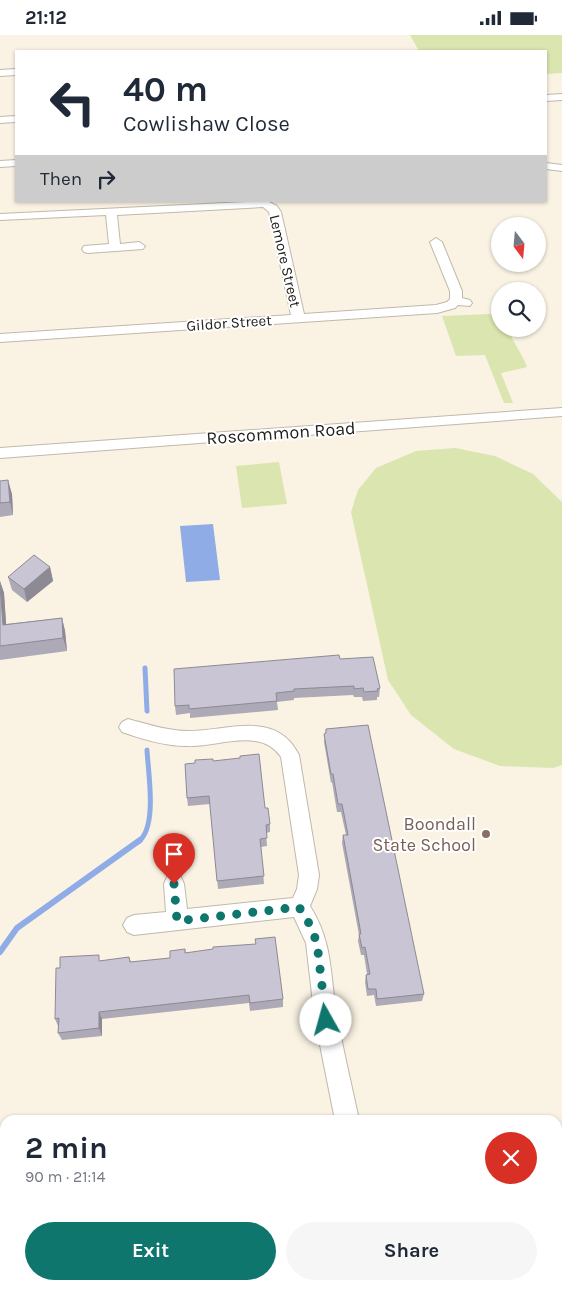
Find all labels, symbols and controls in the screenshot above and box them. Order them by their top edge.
text: 21:12 [25,7,67,29]
text: 40 m [123,69,208,110]
icon: left [40,70,105,135]
text: Cowlishaw Close [123,111,290,137]
icon: right [92,165,120,193]
text: Then [40,168,82,190]
street label: Lemore Street [266,213,305,310]
north arrow [491,217,546,273]
map controls [491,217,546,337]
button: search [491,282,546,337]
street label: Gildor Street [186,311,273,335]
street label: Roscommon Road [206,417,356,449]
place label: Boondall State School [372,813,476,856]
marker: Boondall State School [480,828,492,840]
pin [153,833,195,884]
icon: arrive [160,840,188,868]
position arrow [299,993,351,1045]
text: 2 min [25,1130,108,1166]
button: close [485,1132,537,1184]
text: 90 m · 21:14 [25,1167,105,1186]
button: Exit [25,1222,276,1280]
button: Share [286,1222,537,1280]

